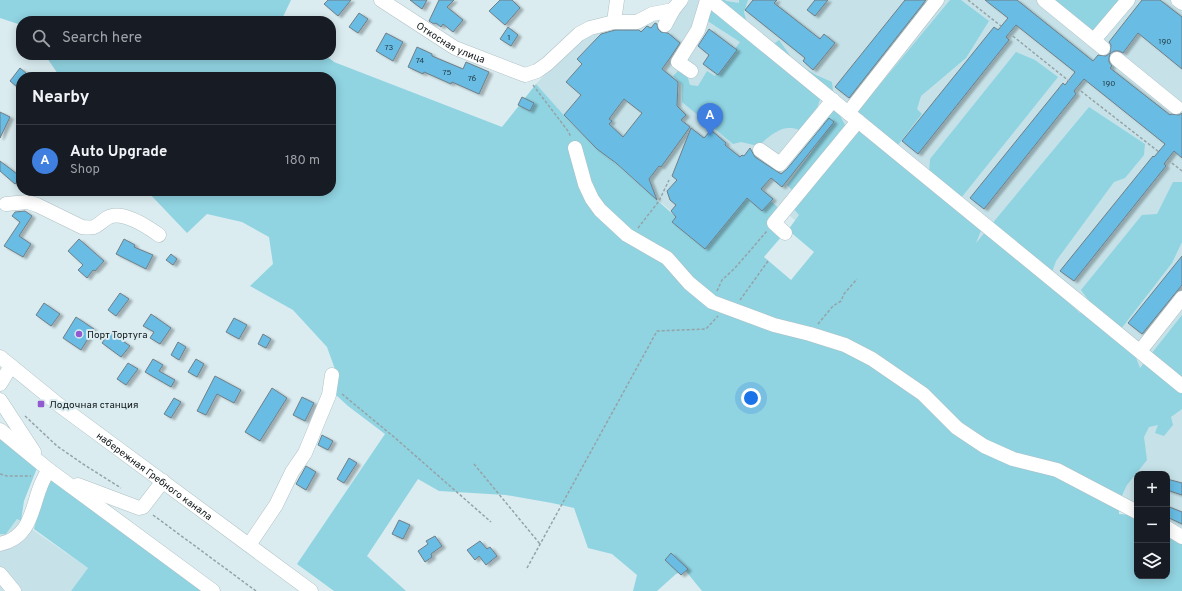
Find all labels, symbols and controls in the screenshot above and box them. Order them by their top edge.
search box [16,16,336,60]
street label: Откосная улица [413,20,487,67]
icon: search [30,27,52,49]
text: Search here [62,29,142,48]
house number: 1 [508,33,510,43]
house number: 190 [1159,37,1171,47]
house number: 73 [385,43,394,53]
house number: 74 [416,56,424,66]
house number: 75 [442,68,452,78]
house number: 76 [468,74,476,84]
house number: 190 [1103,79,1115,89]
text: Nearby [32,87,89,109]
pin: A [697,103,723,136]
text: Auto Upgrade [70,143,167,162]
text: A [40,153,50,169]
text: 180 m [285,153,320,169]
text: Shop [70,162,100,178]
marker: Порт Тортуга [74,329,84,339]
place label: Порт Тортуга [87,329,148,342]
your location [741,388,761,408]
marker: Лодочная станция [36,399,46,409]
place label: Лодочная станция [49,399,138,412]
street label: набережная Гребного канала [93,430,214,524]
map controls [1134,471,1170,579]
button: + [1134,471,1170,507]
button: − [1134,507,1170,543]
button: layers [1134,543,1170,579]

